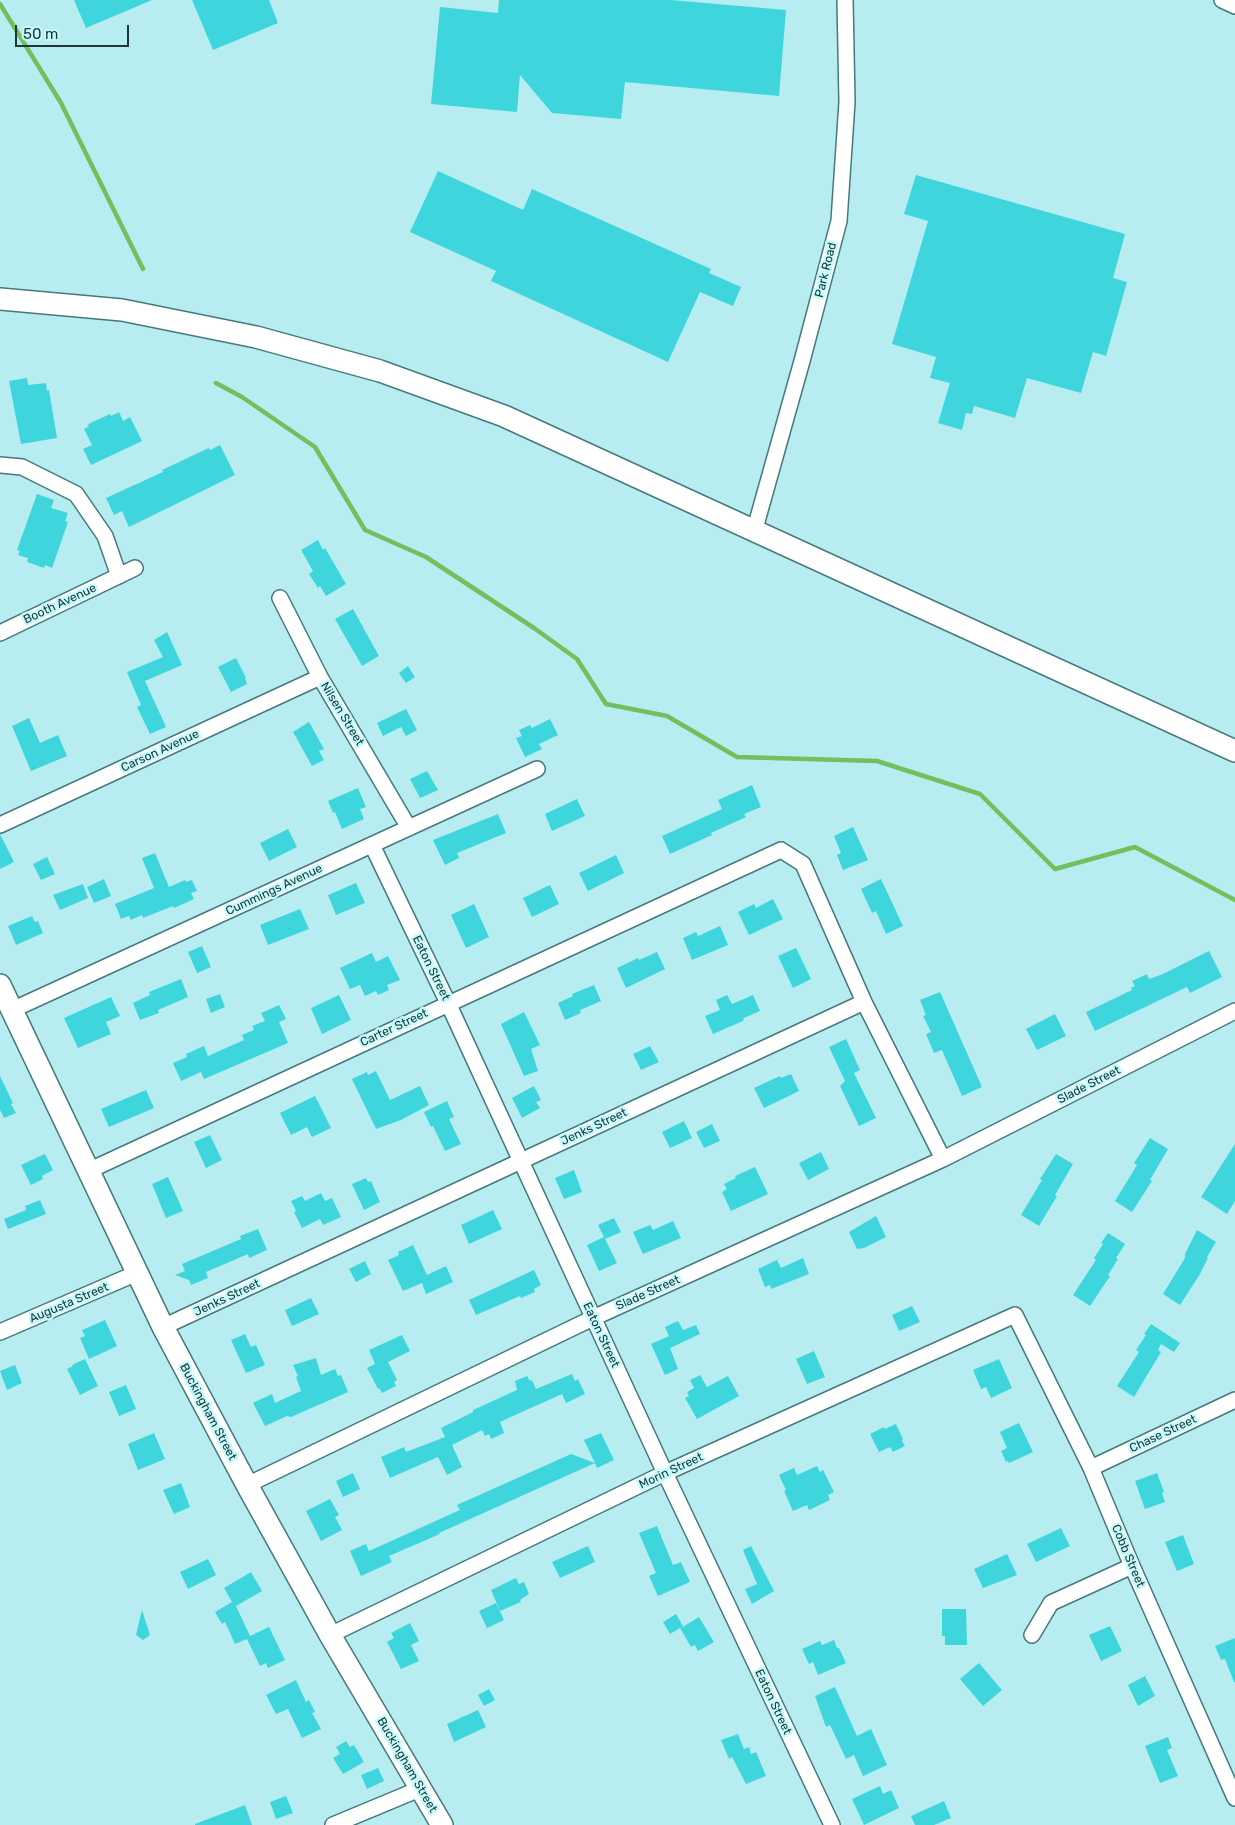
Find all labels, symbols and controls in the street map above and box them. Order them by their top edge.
scale bar [18,15,131,47]
text: 50 m [23,25,58,43]
street label: Park Road [812,241,840,299]
street label: Booth Avenue [21,581,99,627]
street label: Nilsen Street [317,679,367,749]
street label: Carson Avenue [119,727,201,775]
street label: Cummings Avenue [223,861,325,919]
street label: Eaton Street [409,933,453,1003]
street label: Carter Street [358,1006,430,1050]
street label: Slade Street [1055,1063,1123,1107]
street label: Jenks Street [559,1105,629,1149]
street label: Slade Street [614,1272,682,1314]
street label: Jenks Street [192,1276,262,1320]
street label: Augusta Street [27,1280,111,1326]
street label: Eaton Street [580,1300,622,1370]
street label: Buckingham Street [176,1361,240,1463]
street label: Chase Street [1127,1412,1199,1456]
street label: Morin Street [637,1450,705,1492]
street label: Cobb Street [1108,1522,1148,1590]
street label: Eaton Street [752,1667,794,1737]
street label: Buckingham Street [374,1715,440,1815]

